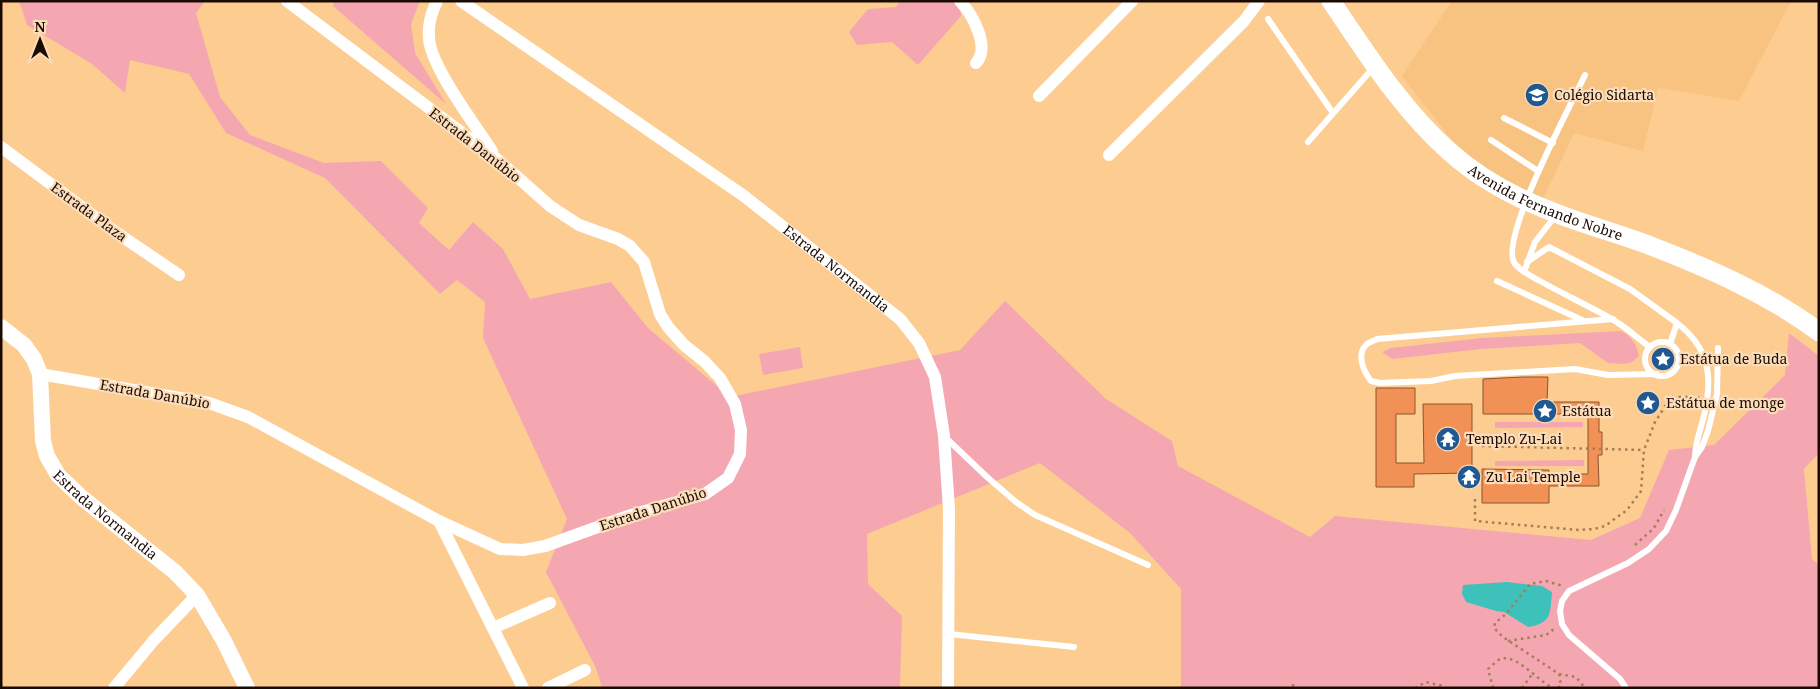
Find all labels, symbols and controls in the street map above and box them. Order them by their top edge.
north arrow [15,15,65,65]
text: N [34,17,46,36]
school or university icon: Colégio Sidarta [1524,82,1550,108]
place label: Colégio Sidarta [1554,85,1654,104]
street label: Estrada Danúbio [426,103,525,186]
street label: Avenida Fernando Nobre [1464,160,1625,244]
street label: Estrada Plaza [47,177,131,246]
street label: Estrada Normandia [779,220,894,316]
place icon: Estátua de Buda [1650,346,1676,372]
place label: Estátua de Buda [1680,349,1788,368]
street label: Estrada Danúbio [99,374,212,413]
place icon: Estátua de monge [1635,390,1661,416]
place label: Estátua de monge [1666,393,1784,412]
place icon: Estátua [1532,398,1558,424]
place label: Estátua [1562,401,1612,420]
temple icon: Templo Zu-Lai [1435,426,1461,452]
place label: Templo Zu-Lai [1466,429,1562,448]
temple icon: Zu Lai Temple [1456,464,1482,490]
street label: Estrada Normandia [49,465,162,564]
place label: Zu Lai Temple [1486,467,1581,486]
street label: Estrada Danúbio [597,482,709,535]

